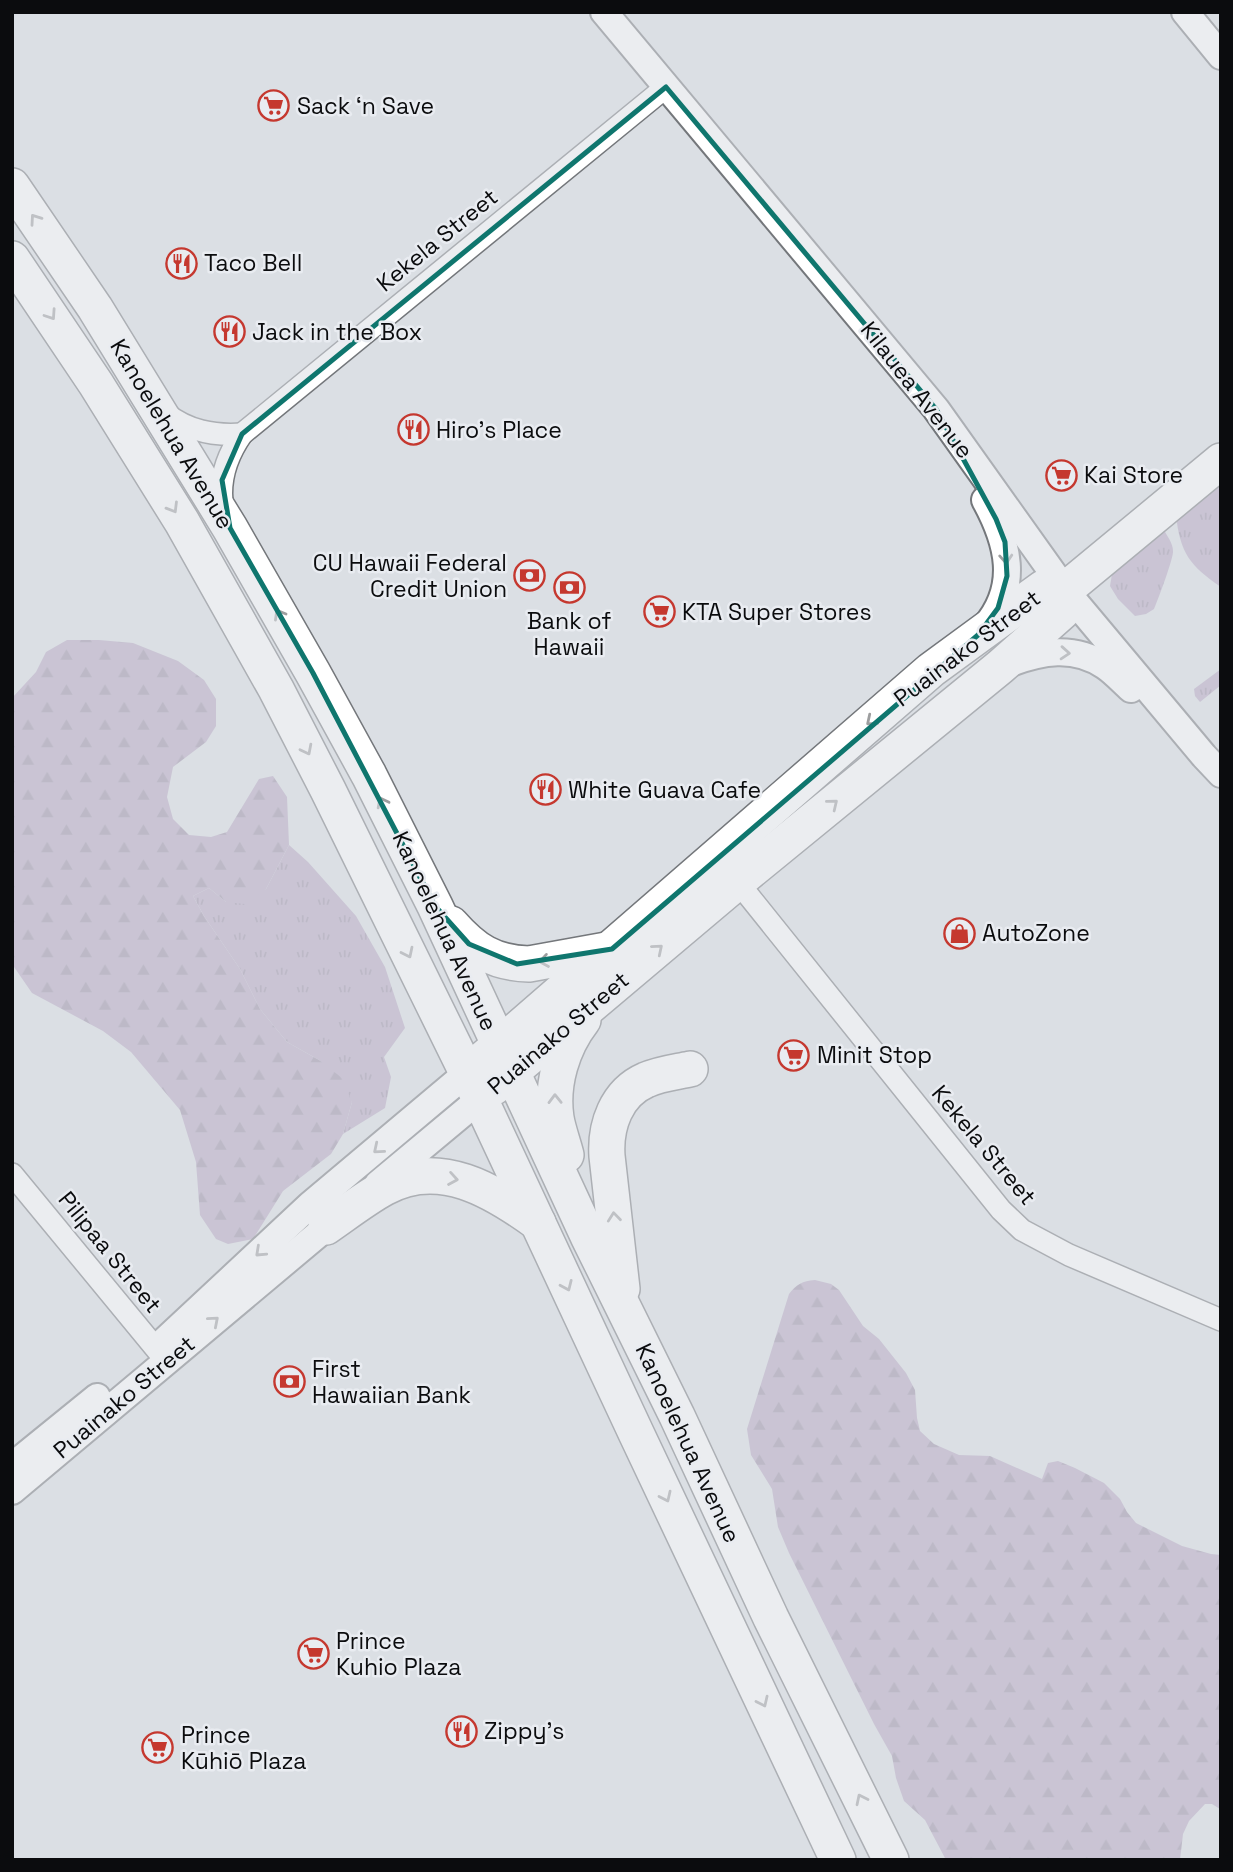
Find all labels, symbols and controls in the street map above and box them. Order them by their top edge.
supermarket icon: Sack ‘n Save [257,89,291,123]
place label: Sack ‘n Save [297,91,434,121]
street label: Kekela Street [370,182,504,298]
one-way arrow [31,214,43,227]
restaurant icon: Taco Bell [164,246,198,280]
place label: Taco Bell [204,248,302,278]
one-way arrow [43,308,56,321]
restaurant icon: Jack in the Box [212,315,246,349]
street label: Kilauea Avenue [854,315,980,465]
place label: Jack in the Box [252,317,422,347]
street label: Kanoelehua Avenue [103,333,241,535]
restaurant icon: Hiro's Place [396,413,430,447]
place label: Hiro's Place [436,415,562,445]
supermarket icon: Kai Store [1044,458,1078,492]
place label: Kai Store [1084,460,1183,490]
one-way arrow [164,500,177,513]
place label: CU Hawaii Federal Credit Union [313,548,507,604]
one-way arrow [998,553,1013,564]
bank icon: CU Hawaii Federal Credit Union [513,559,547,593]
bank icon: Bank of Hawaii [552,570,586,604]
street label: Puainako Street [888,583,1046,713]
supermarket icon: KTA Super Stores [642,595,676,629]
place label: KTA Super Stores [682,597,872,627]
place label: Bank of Hawaii [527,606,611,662]
one-way arrow [274,608,287,621]
one-way arrow [1060,645,1071,660]
one-way arrow [867,713,880,725]
one-way arrow [299,742,313,755]
restaurant icon: White Guava Cafe [528,773,562,807]
place label: White Guava Cafe [568,775,761,805]
one-way arrow [377,797,391,809]
one-way arrow [824,800,837,812]
street label: Kanoelehua Avenue [386,827,504,1035]
shop icon: AutoZone [942,916,976,950]
place label: AutoZone [982,918,1090,948]
one-way arrow [649,945,662,957]
one-way arrow [400,946,414,958]
one-way arrow [538,953,550,968]
street label: Puainako Street [481,965,635,1101]
supermarket icon: Minit Stop [777,1038,811,1072]
place label: Minit Stop [817,1040,932,1070]
street label: Kekela Street [925,1079,1043,1211]
one-way arrow [548,1093,563,1104]
one-way arrow [373,1140,385,1153]
one-way arrow [447,1171,459,1186]
street label: Pilipaa Street [52,1185,168,1319]
one-way arrow [607,1212,622,1223]
one-way arrow [255,1244,268,1256]
one-way arrow [559,1279,573,1291]
one-way arrow [206,1317,219,1329]
street label: Puainako Street [47,1329,201,1465]
street label: Kanoelehua Avenue [629,1339,747,1547]
place label: First Hawaiian Bank [312,1354,471,1410]
bank icon: First Hawaiian Bank [272,1365,306,1399]
one-way arrow [658,1490,672,1502]
place label: Prince Kuhio Plaza [336,1626,462,1682]
supermarket icon: Prince Kuhio Plaza [296,1637,330,1671]
one-way arrow [755,1695,769,1708]
restaurant icon: Zippy's [444,1714,478,1748]
place label: Zippy's [484,1716,564,1746]
place label: Prince Kūhiō Plaza [181,1720,307,1776]
supermarket icon: Prince Kūhiō Plaza [141,1731,175,1765]
one-way arrow [855,1794,869,1806]

